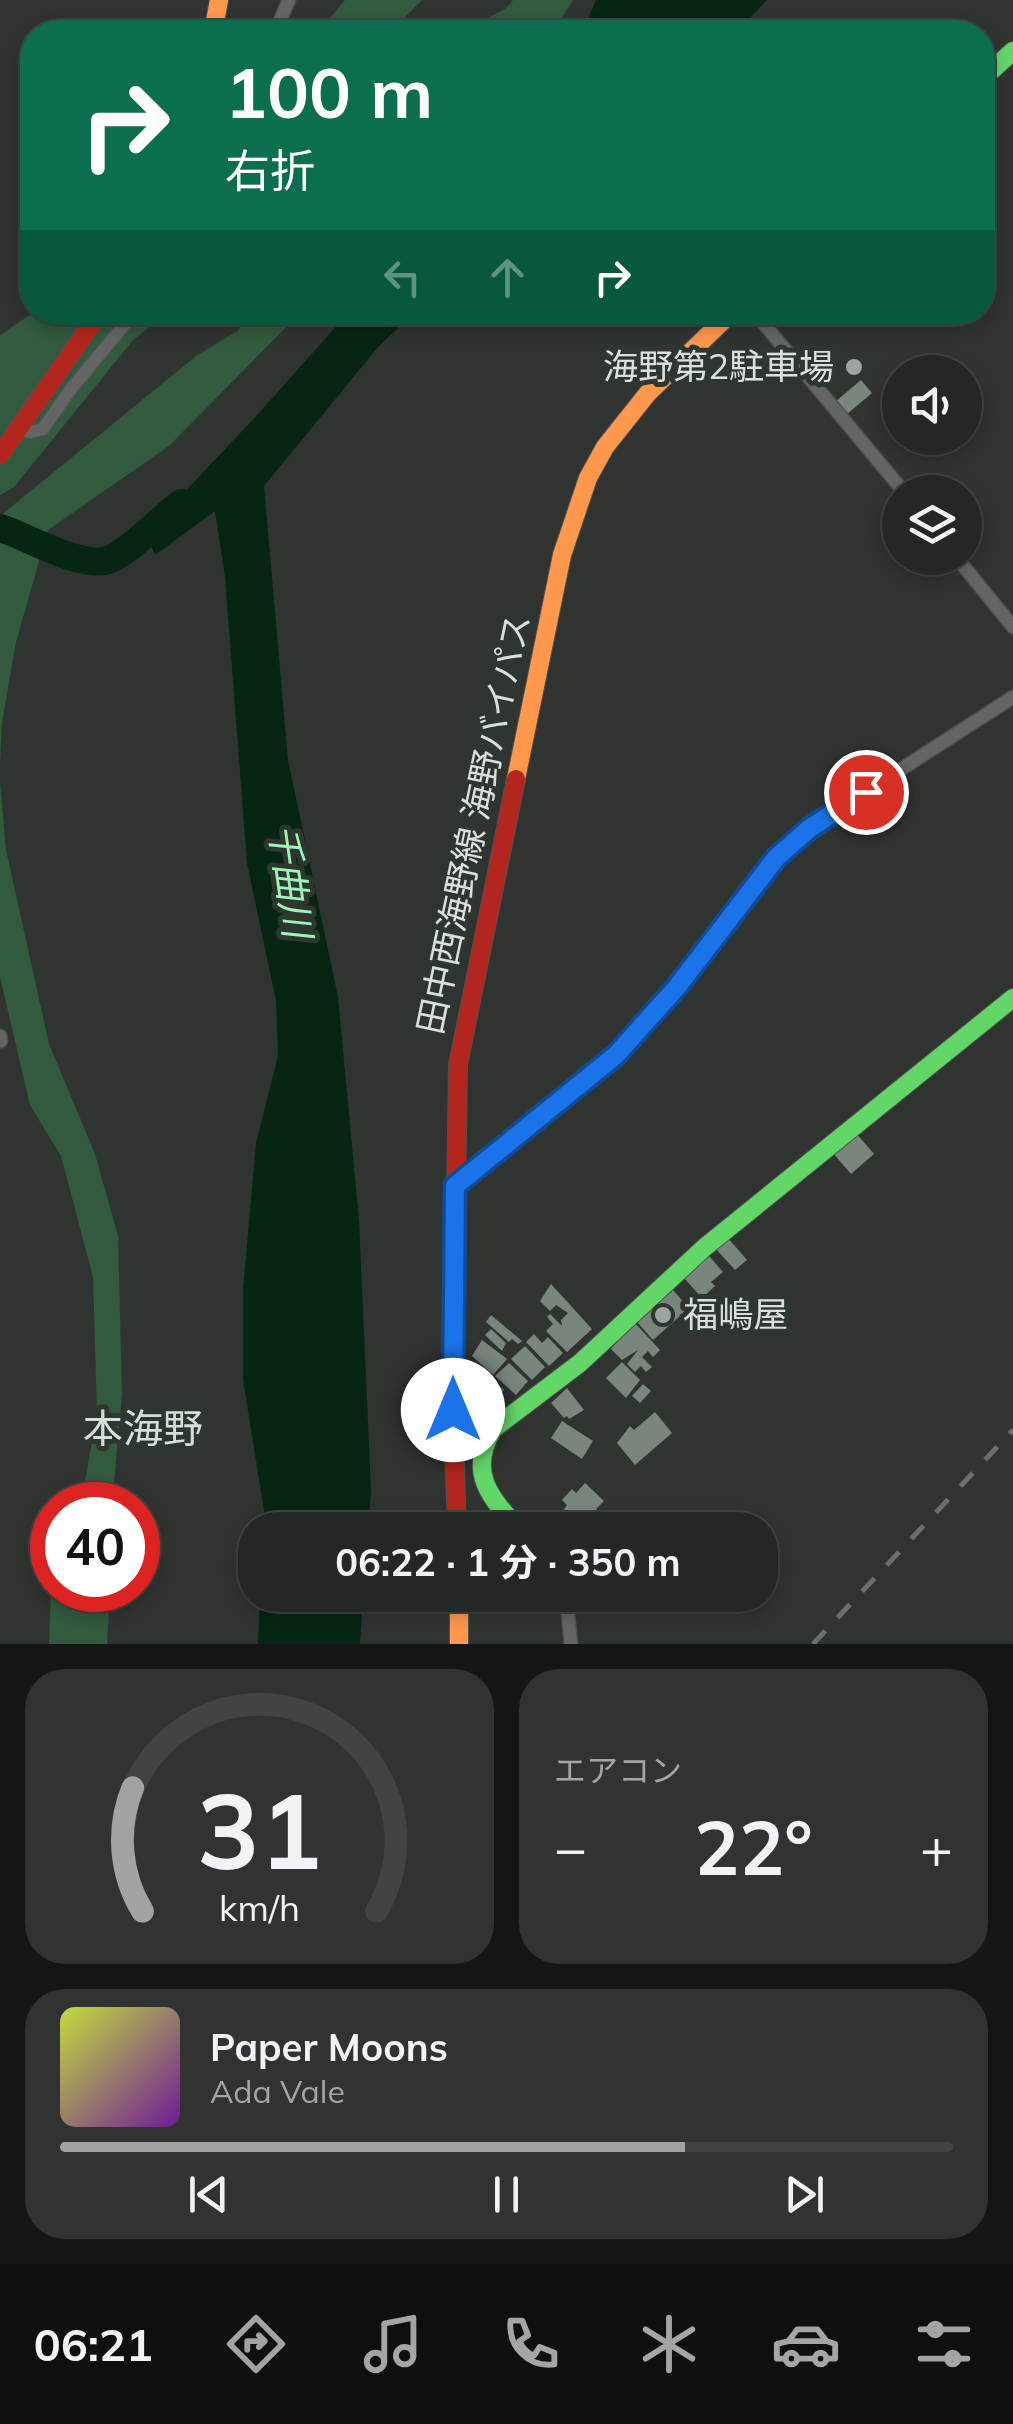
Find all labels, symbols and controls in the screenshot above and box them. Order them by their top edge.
text: 100 m [225,48,433,136]
icon: right [60,60,190,190]
text: 右折 [225,142,315,198]
icon: left [375,250,430,305]
icon: ahead [480,250,535,305]
icon: right [585,250,640,305]
place label: 海野第2駐車場 [603,344,834,388]
map controls [882,355,982,575]
button: sound [882,355,982,455]
marker: 海野第2駐車場 [843,356,865,378]
button: layers [882,475,982,575]
street label: 田中西海野線 海野バイパス [407,610,539,1038]
pin [824,750,909,835]
icon: arrive [839,765,894,820]
water label: 千曲川 [259,821,323,945]
place label: 福嶋屋 [683,1292,788,1336]
marker: 福嶋屋 [652,1304,674,1326]
position arrow [401,1358,505,1462]
district label: 本海野 [83,1403,203,1453]
speed limit sign: 40 [30,1482,160,1612]
text: 06:22 · 1 分 · 350 m [335,1538,681,1586]
text: エアコン [554,1750,682,1790]
text: 31 [197,1764,322,1895]
text: 22° [694,1800,813,1894]
text: − [554,1813,587,1882]
text: + [920,1813,953,1882]
text: km/h [219,1885,300,1930]
text: Paper Moons [210,2023,448,2071]
text: Ada Vale [210,2071,345,2111]
icon: previous [181,2167,236,2222]
icon: pause [479,2167,534,2222]
icon: next [777,2167,832,2222]
icon: directions [221,2309,291,2379]
icon: music [358,2309,428,2379]
icon: phone [496,2309,566,2379]
icon: climate [634,2309,704,2379]
icon: car [771,2309,841,2379]
icon: filters [909,2309,979,2379]
text: 06:21 [34,2316,153,2372]

